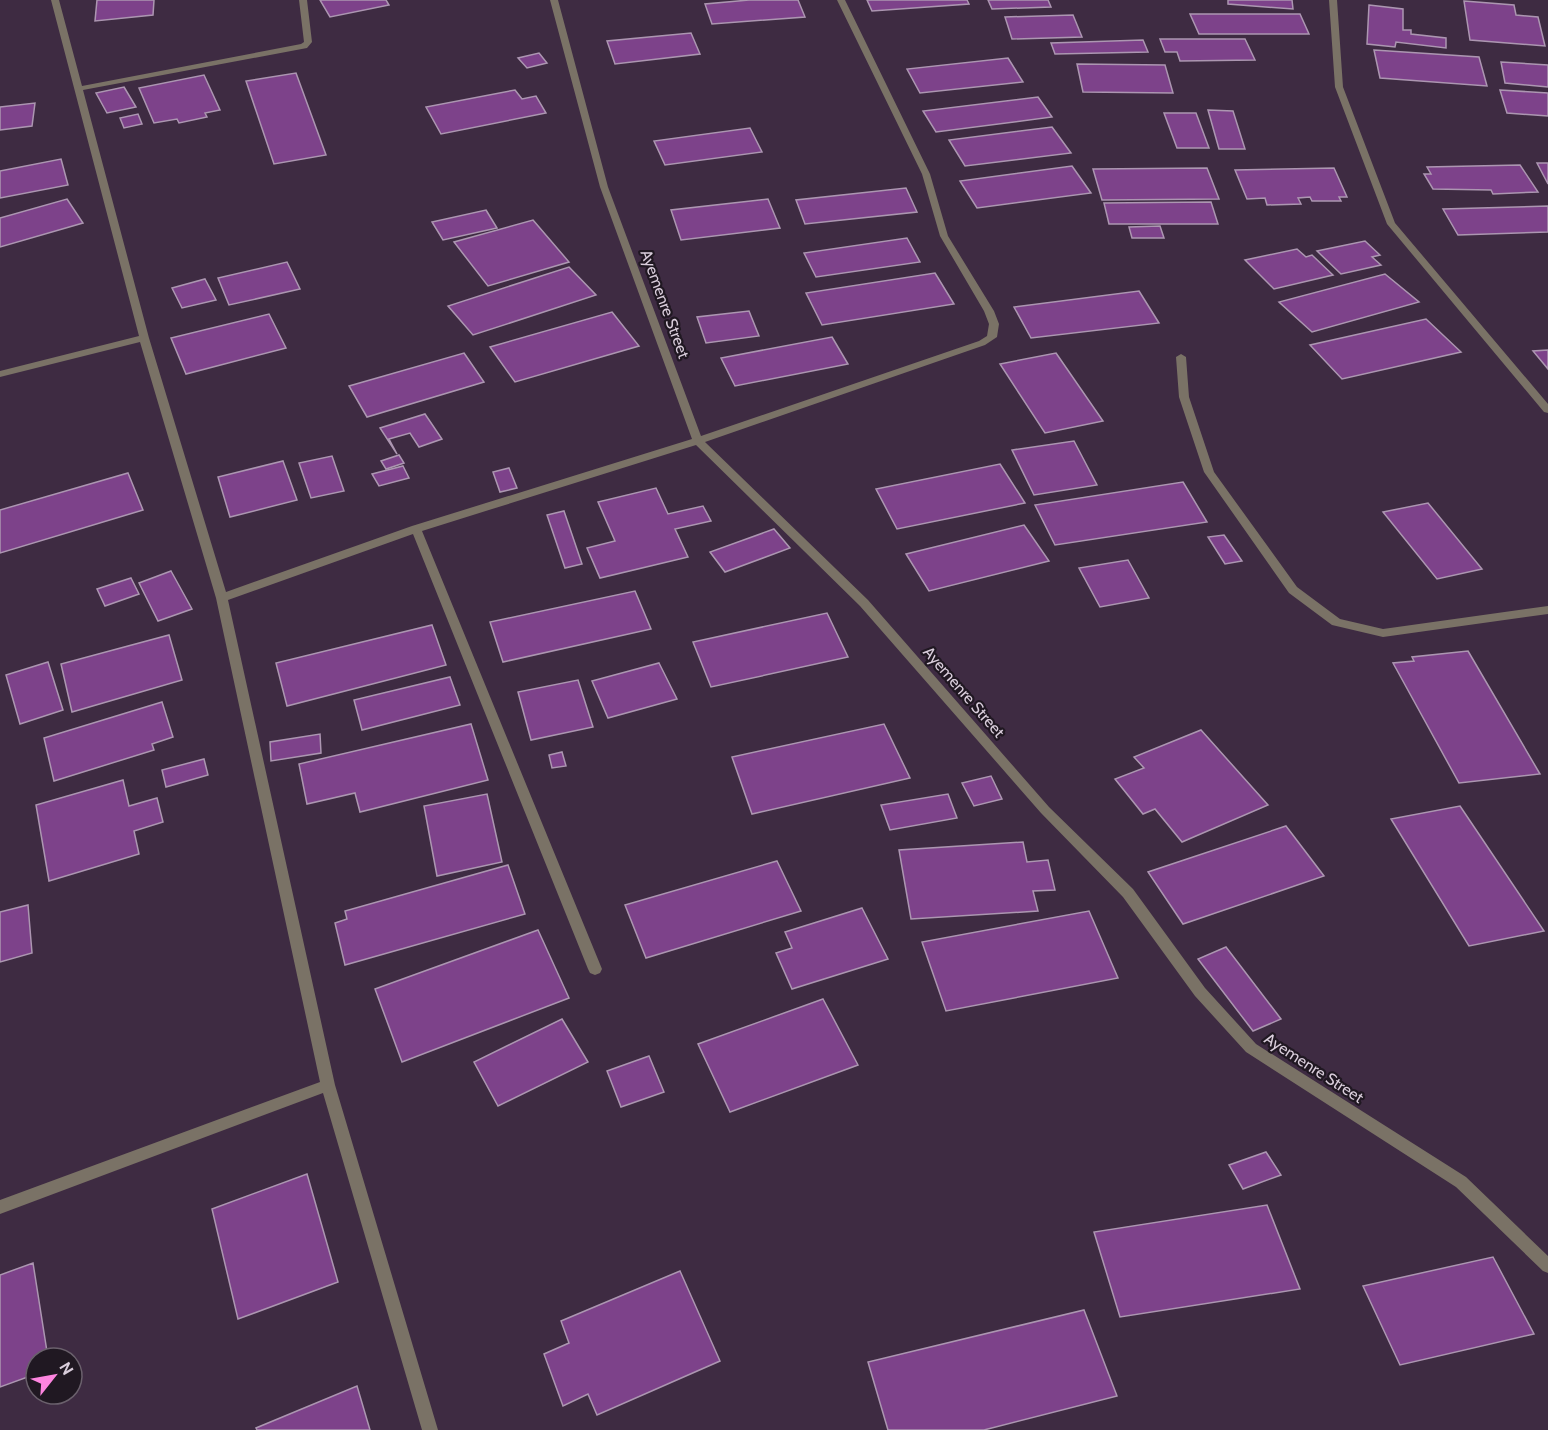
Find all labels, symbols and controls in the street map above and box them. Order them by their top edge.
street label: Ayemenre Street [637,247,694,362]
street label: Ayemenre Street [919,643,1009,742]
street label: Ayemenre Street [1261,1029,1368,1107]
north arrow [24,1346,84,1406]
text: N [55,1359,77,1378]

